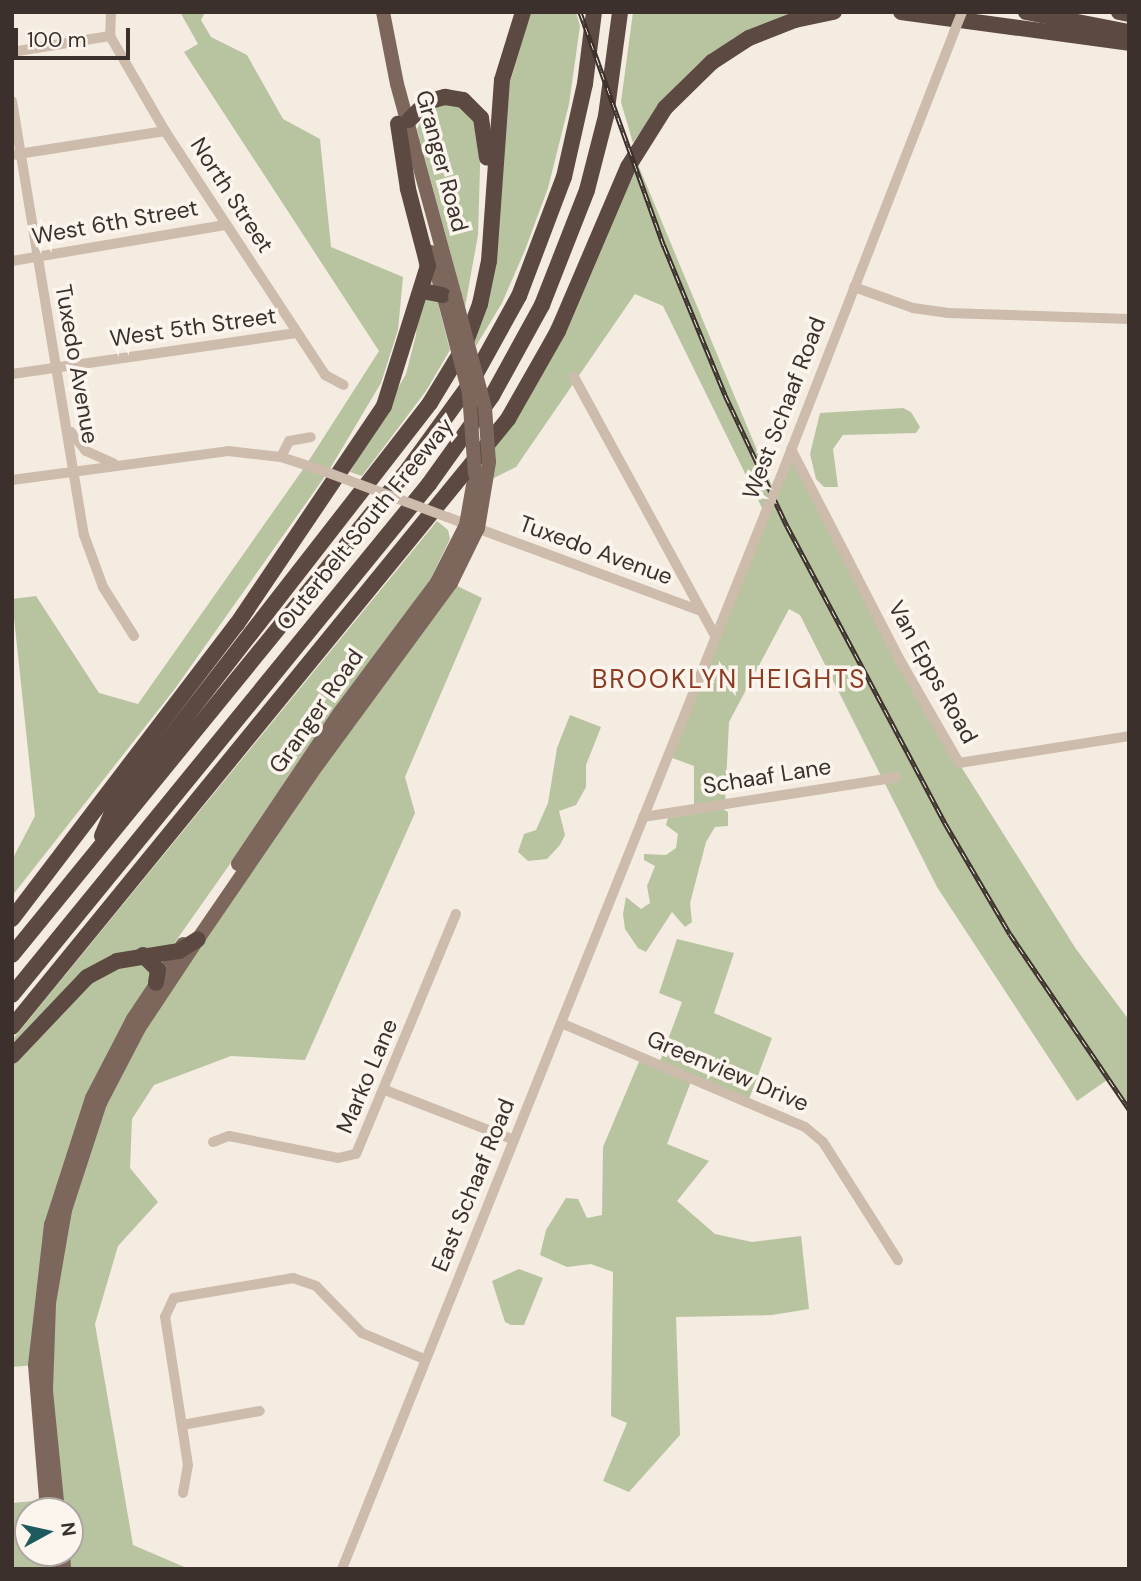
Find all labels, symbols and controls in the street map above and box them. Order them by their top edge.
scale bar [18,14,133,58]
text: 100 m [27,26,87,54]
street label: Granger Road [410,87,474,235]
street label: North Street [185,132,279,258]
street label: West 6th Street [30,194,200,250]
street label: Tuxedo Avenue [49,282,105,446]
street label: West 5th Street [108,302,278,352]
street label: West Schaaf Road [737,313,831,503]
street label: Outerbelt South Freeway [271,412,459,636]
street label: Tuxedo Avenue [516,509,676,591]
street label: Van Epps Road [882,596,984,748]
street label: Granger Road [263,644,369,778]
district label: BROOKLYN HEIGHTS [594,664,864,696]
street label: Schaaf Lane [701,752,833,800]
street label: Marko Lane [331,1015,403,1137]
street label: Greenview Drive [643,1025,813,1117]
street label: East Schaaf Road [426,1095,520,1275]
north arrow [14,1497,84,1567]
text: N [55,1521,82,1538]

